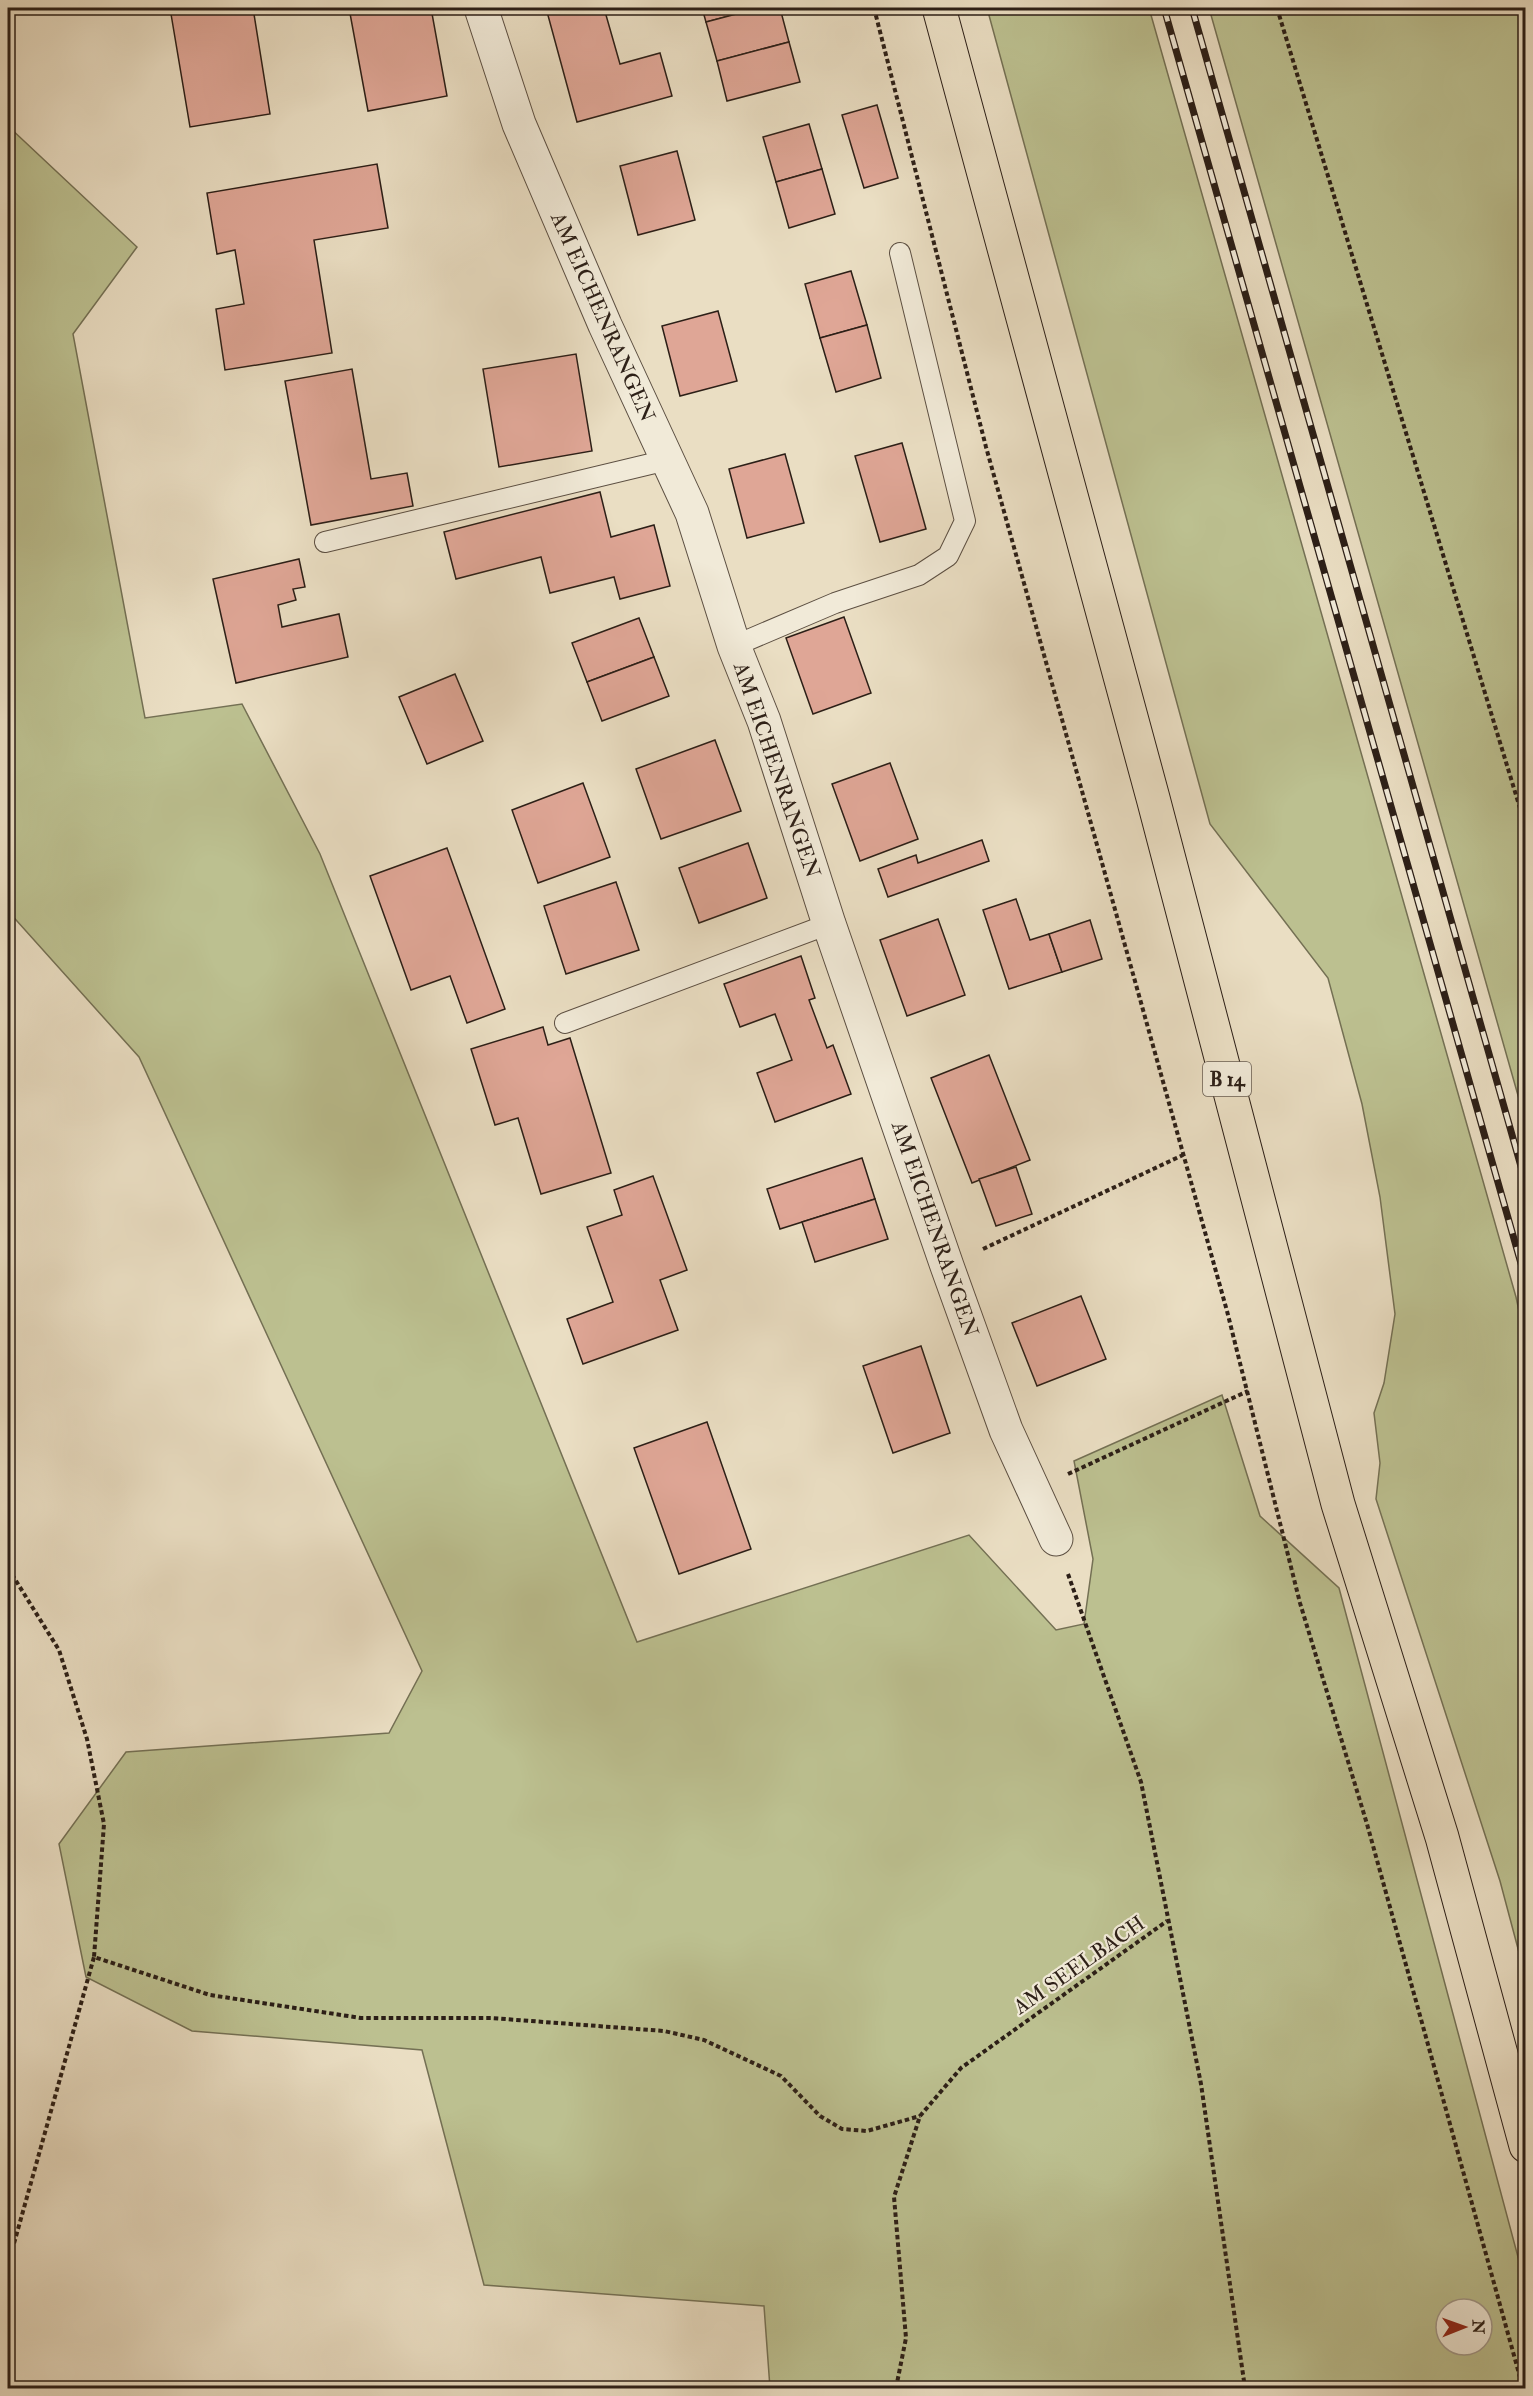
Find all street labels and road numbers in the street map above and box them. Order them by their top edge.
street label: AM EICHENRANGEN [544,207,661,426]
street label: AM EICHENRANGEN [727,658,826,882]
road number: B 14 [1203,1062,1251,1096]
street label: AM EICHENRANGEN [885,1117,984,1341]
street label: AM SEELBACH [1007,1910,1150,2021]

